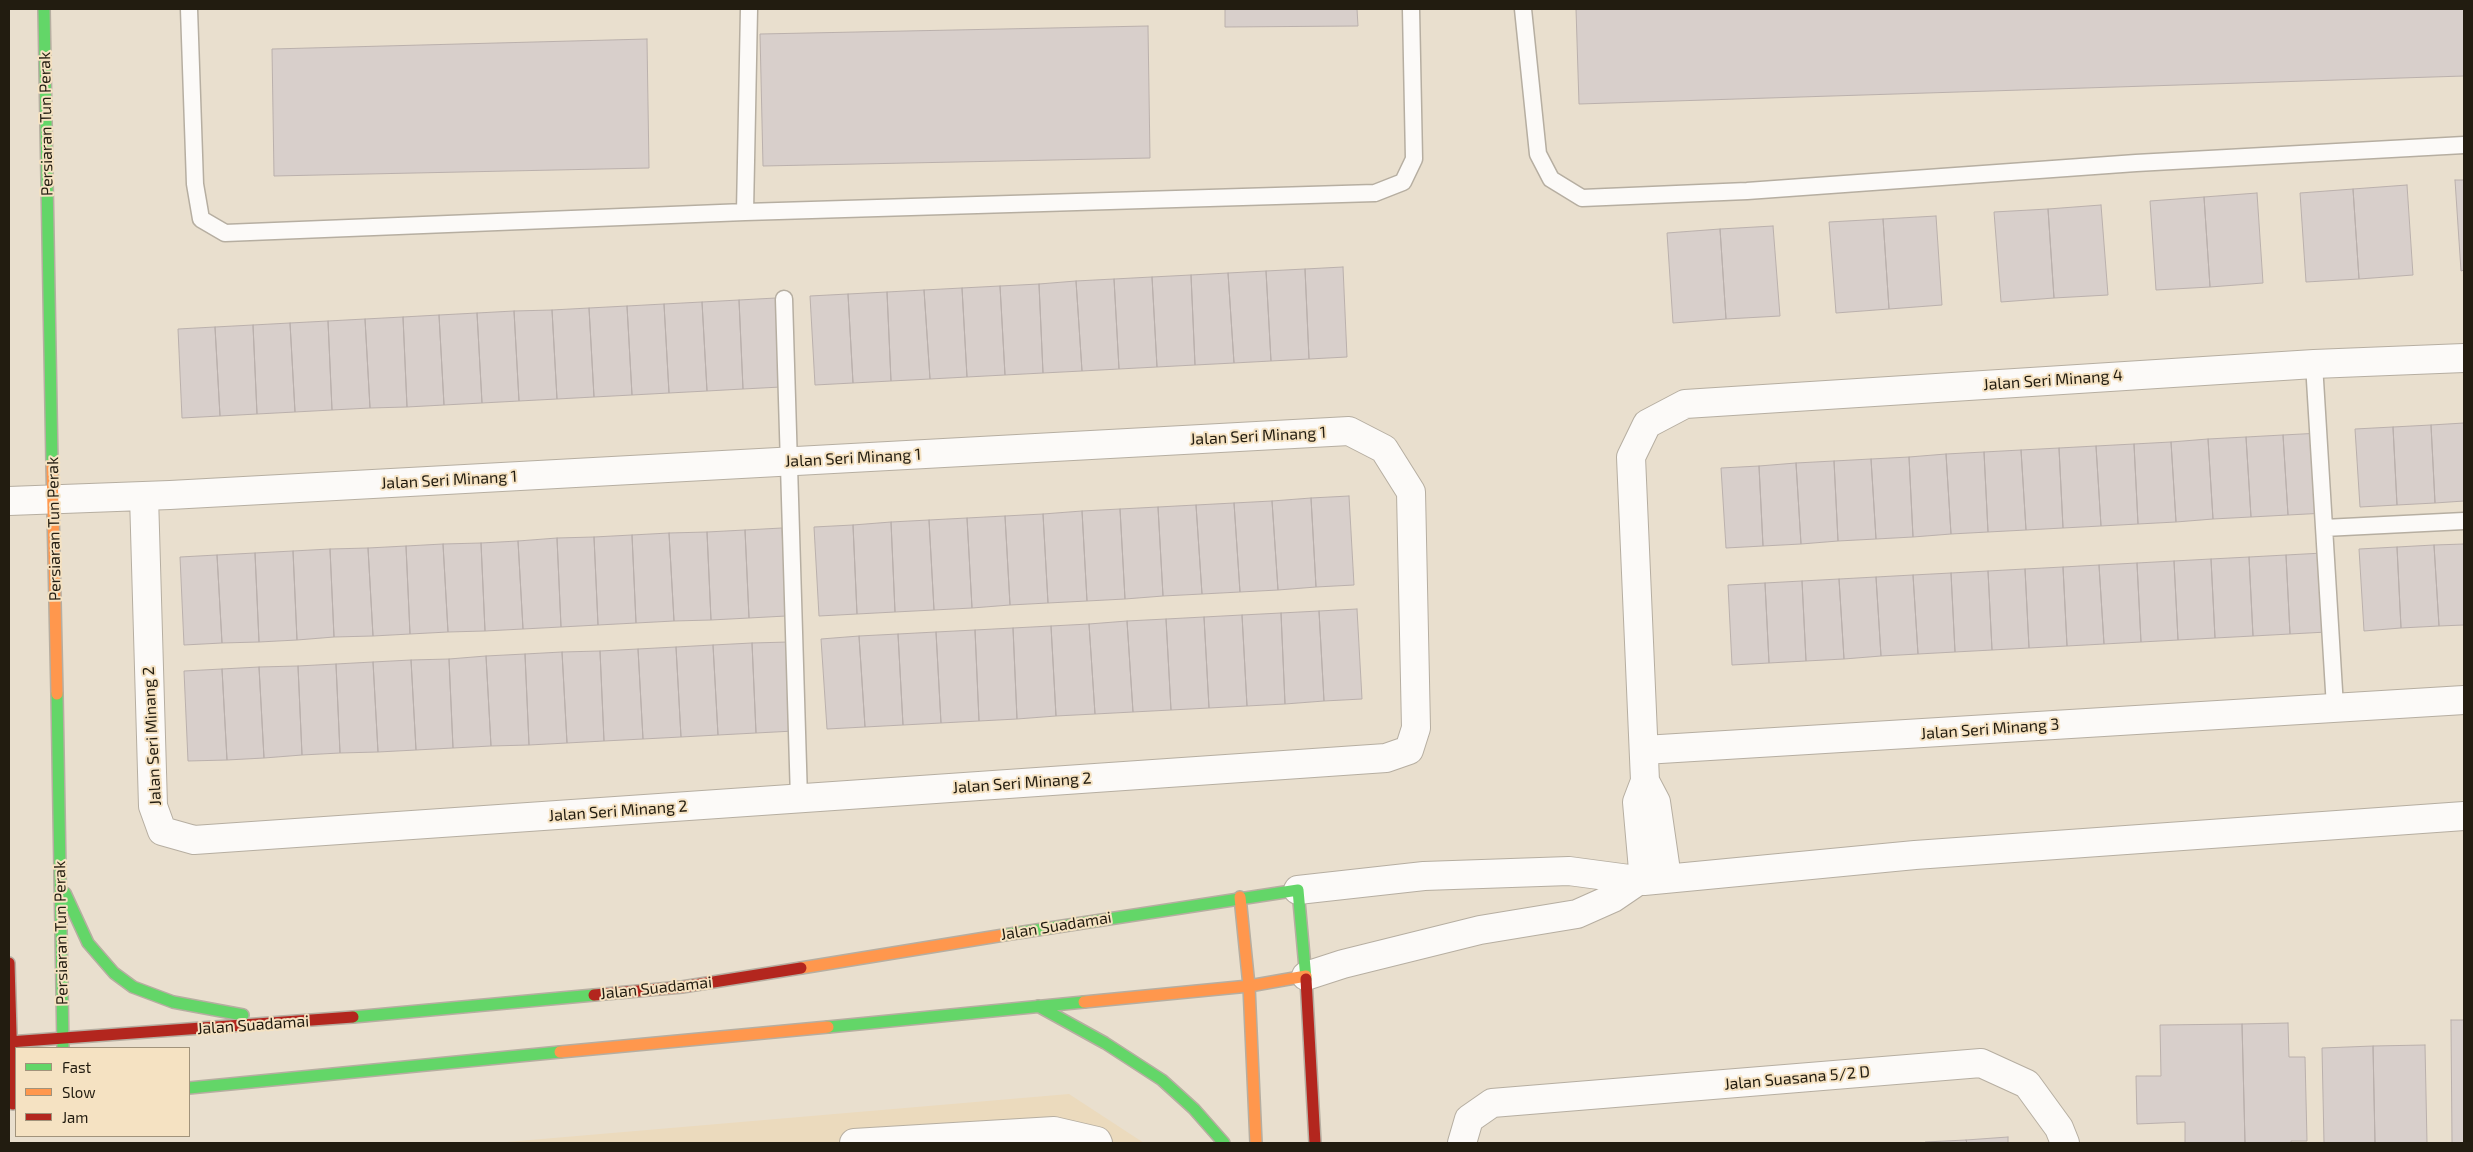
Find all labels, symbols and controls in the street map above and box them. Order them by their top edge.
street label: Persiaran Tun Perak [35,52,57,196]
street label: Jalan Seri Minang 4 [1983,366,2123,394]
street label: Jalan Seri Minang 1 [1189,423,1327,449]
street label: Jalan Seri Minang 1 [784,445,922,471]
street label: Persiaran Tun Perak [43,457,65,601]
street label: Jalan Seri Minang 1 [380,467,518,493]
street label: Jalan Seri Minang 2 [139,666,165,806]
street label: Jalan Seri Minang 3 [1920,715,2060,743]
street label: Jalan Seri Minang 2 [952,769,1092,797]
street label: Jalan Seri Minang 2 [548,797,688,825]
street label: Persiaran Tun Perak [50,861,72,1005]
street label: Jalan Suadamai [999,908,1113,944]
street label: Jalan Suadamai [599,973,713,1003]
street label: Jalan Suadamai [196,1012,310,1038]
legend [15,1047,190,1137]
text: Fast [62,1058,91,1076]
street label: Jalan Suasana 5/2 D [1723,1062,1871,1094]
text: Slow [62,1083,96,1101]
text: Jam [62,1108,88,1126]

